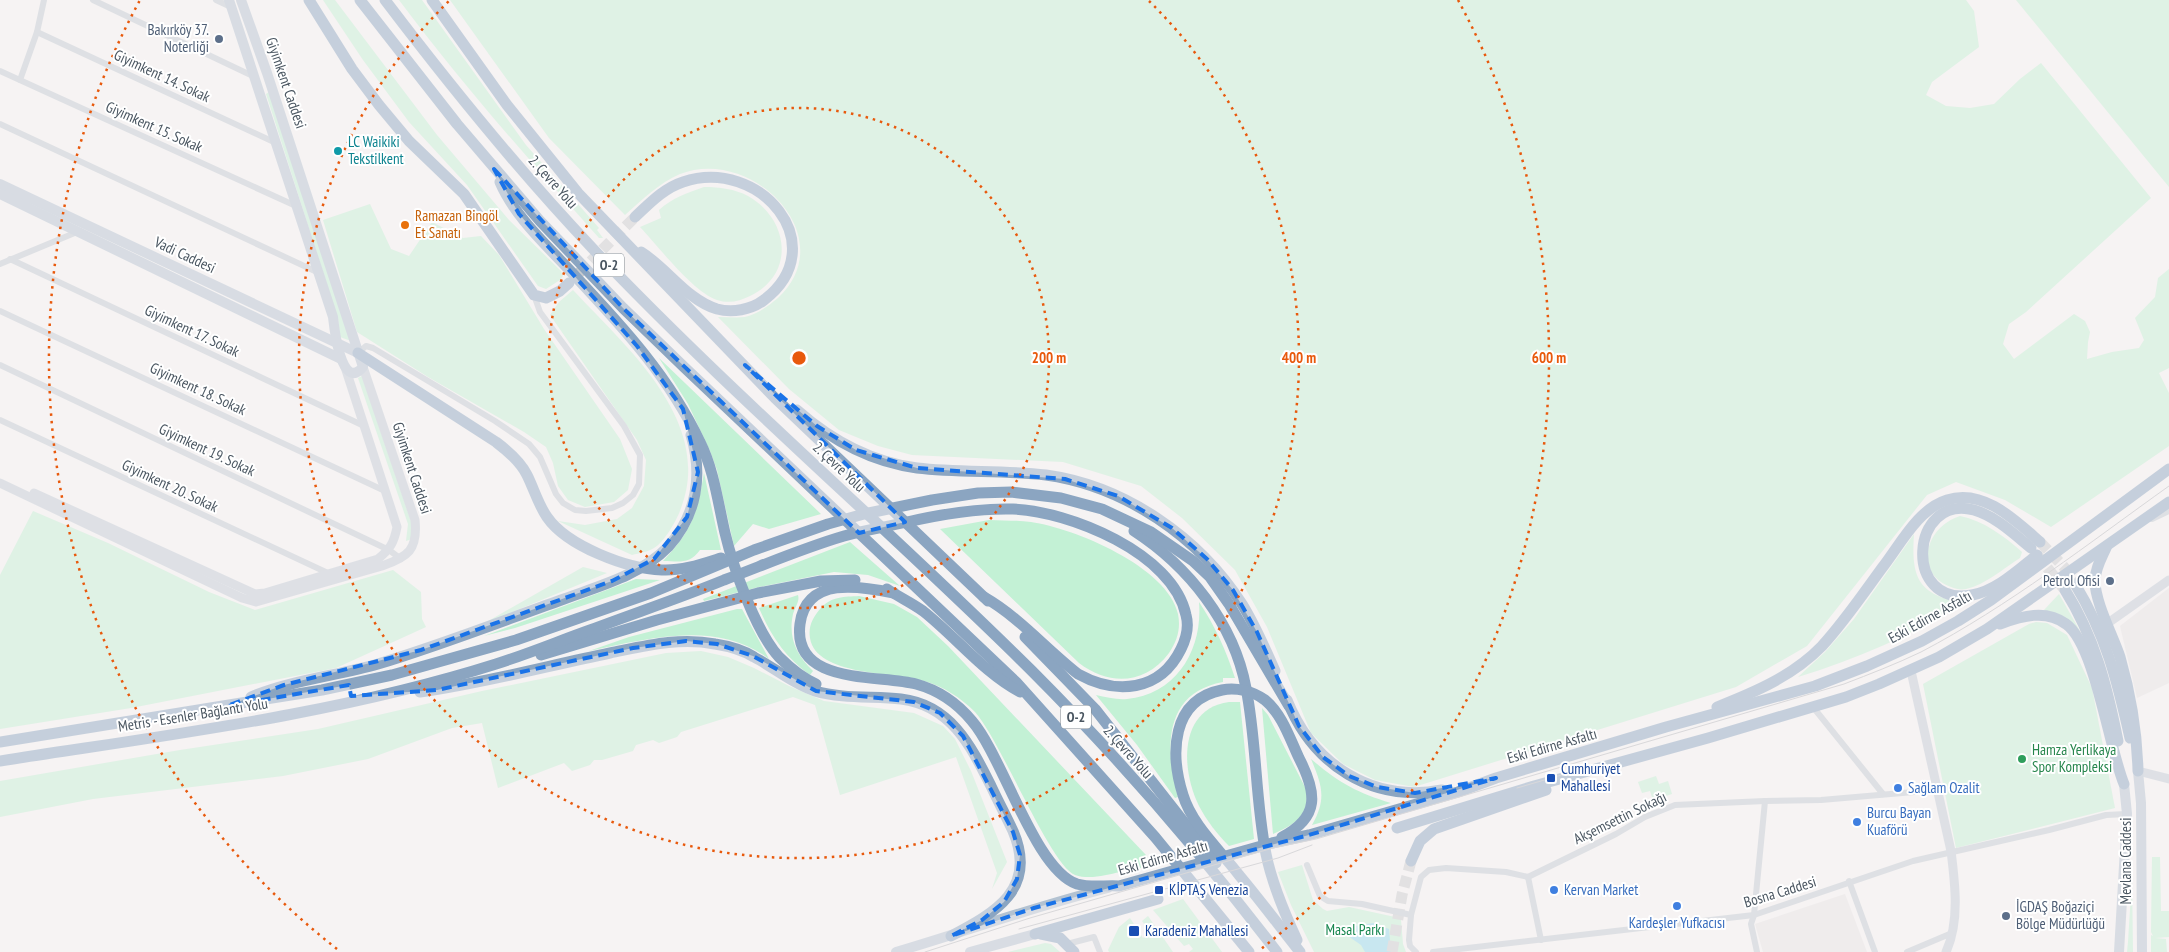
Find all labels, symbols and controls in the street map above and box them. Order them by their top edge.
place label: Bakırköy 37. Noterliği [148,20,209,56]
marker: Bakırköy 37. Noterliği [213,33,225,45]
street label: Giyimkent Caddesi [262,35,311,131]
street label: Giyimkent 14. Sokak [111,45,213,106]
street label: Giyimkent 15. Sokak [103,97,206,156]
place label: LC Waikiki Tekstilkent [348,132,404,168]
marker: LC Waikiki Tekstilkent [332,145,344,157]
street label: 2. Çevre Yolu [525,151,582,212]
place label: Ramazan Bingöl Et Sanatı [415,206,499,242]
marker: Ramazan Bingöl Et Sanatı [399,219,411,231]
street label: Vadi Caddesi [151,232,219,277]
road number: O-2 [594,254,624,276]
street label: Giyimkent 17. Sokak [142,300,243,361]
text: 200 m [1032,348,1066,367]
text: 400 m [1282,348,1316,367]
text: 600 m [1532,348,1566,367]
centre of rings [790,349,808,367]
street label: Giyimkent 18. Sokak [147,358,249,419]
street label: Giyimkent 19. Sokak [156,419,258,480]
street label: Giyimkent Caddesi [389,420,436,516]
street label: 2. Çevre Yolu [809,437,870,496]
street label: Giyimkent 20. Sokak [119,455,221,516]
place label: Petrol Ofisi [2043,571,2100,590]
marker: Petrol Ofisi [2104,575,2116,587]
street label: Eski Edirne Asfaltı [1885,586,1975,647]
street label: Metris - Esenler Bağlantı Yolu [117,693,269,736]
road number: O-2 [1061,706,1091,729]
street label: 2. Çevre Yolu [1100,721,1157,782]
street label: Eski Edirne Asfaltı [1505,724,1599,767]
place label: Hamza Yerlikaya Spor Kompleksi [2032,740,2116,776]
marker: Hamza Yerlikaya Spor Kompleksi [2016,753,2028,765]
place label: Cumhuriyet Mahallesi [1561,759,1620,795]
marker: Cumhuriyet Mahallesi [1545,772,1557,784]
place label: Sağlam Ozalit [1908,778,1980,797]
marker: Sağlam Ozalit [1892,782,1904,794]
street label: Akşemsettin Sokağı [1570,787,1669,848]
place label: Burcu Bayan Kuaförü [1867,803,1931,839]
marker: Burcu Bayan Kuaförü [1851,816,1863,828]
street label: Mevlana Caddesi [2116,818,2135,904]
street label: Eski Edirne Asfaltı [1116,836,1210,879]
street label: Bosna Caddesi [1741,872,1818,912]
place label: KİPTAŞ Venezia [1169,880,1248,899]
place label: Kervan Market [1564,880,1638,899]
marker: KİPTAŞ Venezia [1153,884,1165,896]
marker: Kervan Market [1548,884,1560,896]
place label: İGDAŞ Boğaziçi Bölge Müdürlüğü [2016,897,2105,933]
marker: Kardeşler Yufkacısı [1671,900,1683,912]
marker: İGDAŞ Boğaziçi Bölge Müdürlüğü [2000,910,2012,922]
place label: Kardeşler Yufkacısı [1629,913,1725,932]
park label: Masal Parkı [1326,920,1384,939]
place label: Karadeniz Mahallesi [1145,921,1249,940]
marker: Karadeniz Mahallesi [1127,924,1141,938]

